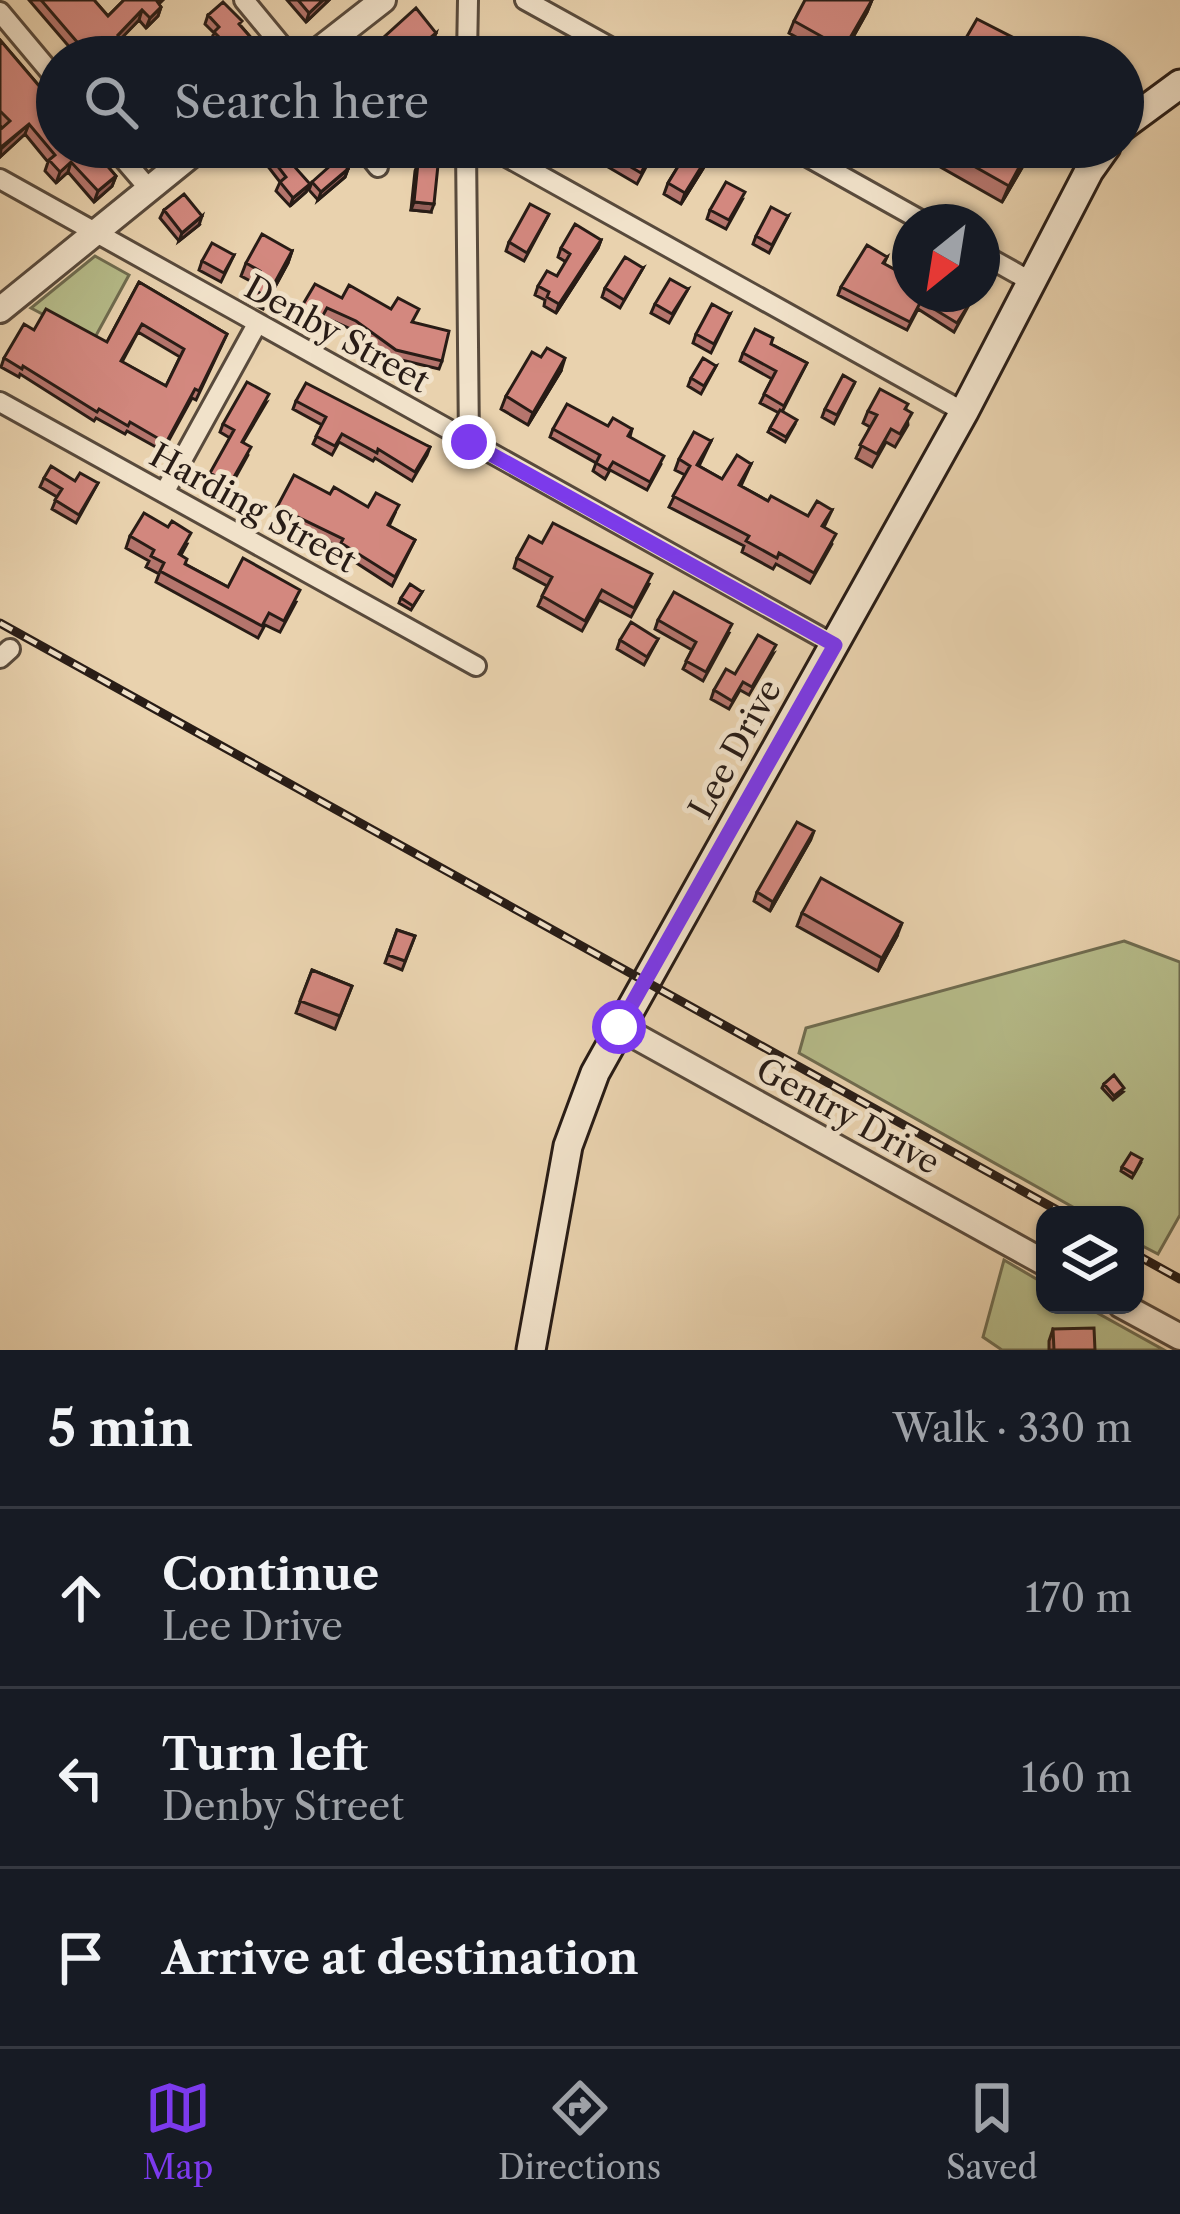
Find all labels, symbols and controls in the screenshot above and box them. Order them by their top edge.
search box [36,36,1144,168]
icon: search [78,69,144,135]
text: Search here [174,74,429,130]
north arrow [892,204,1000,312]
street label: Denby Street [238,266,437,402]
route end [442,415,496,469]
street label: Harding Street [143,434,364,582]
street label: Lee Drive [680,672,790,826]
route start [592,1000,646,1054]
street label: Gentry Drive [749,1049,947,1183]
map controls [1036,1206,1144,1314]
button: layers [1036,1206,1144,1314]
text: 5 min [48,1397,193,1459]
text: Walk · 330 m [893,1404,1132,1452]
text: Continue [162,1546,379,1602]
icon: ahead [48,1565,114,1631]
text: 170 m [1025,1574,1132,1622]
text: Lee Drive [162,1602,343,1650]
text: Turn left [162,1726,368,1782]
icon: left [48,1745,114,1811]
text: 160 m [1021,1754,1132,1802]
text: Denby Street [162,1782,404,1830]
icon: arrive [48,1925,114,1991]
text: Arrive at destination [162,1930,639,1986]
tab: Map [142,2075,213,2188]
tab: Directions [498,2075,661,2188]
tab: Saved [946,2075,1038,2188]

